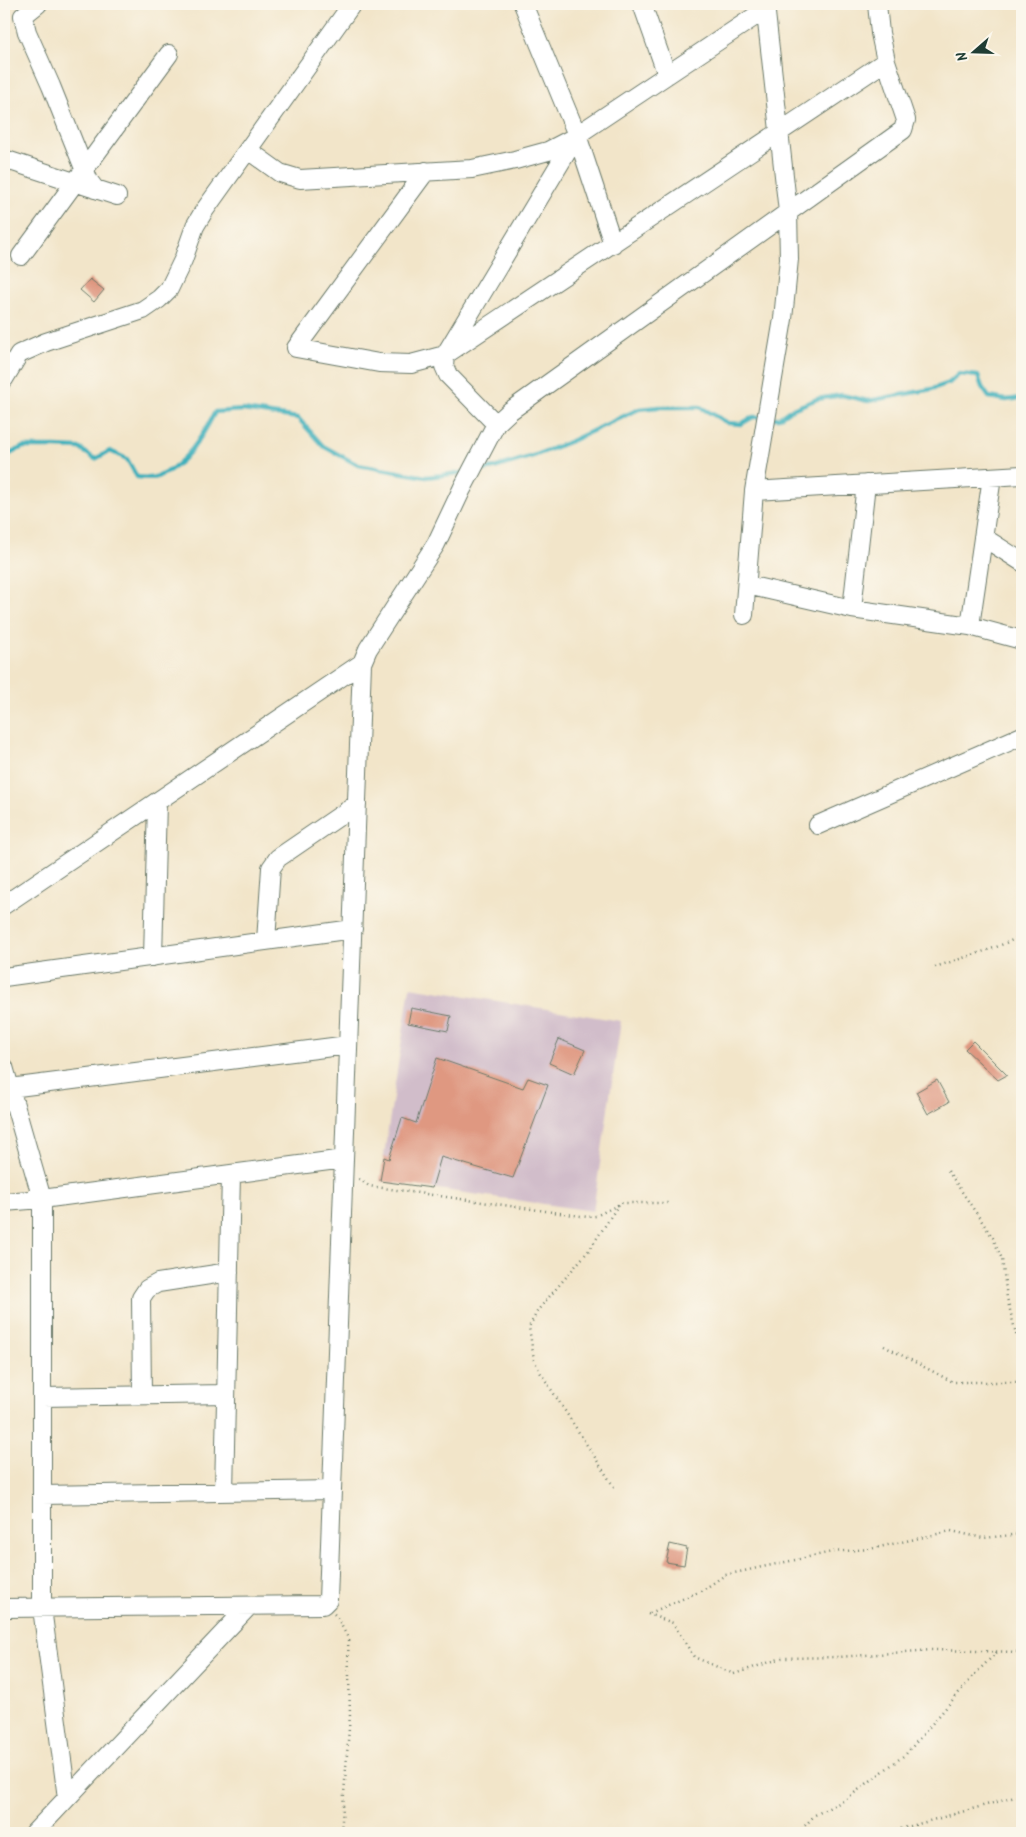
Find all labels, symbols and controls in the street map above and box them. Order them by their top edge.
north arrow [948,28,998,78]
text: N [951,48,975,64]

